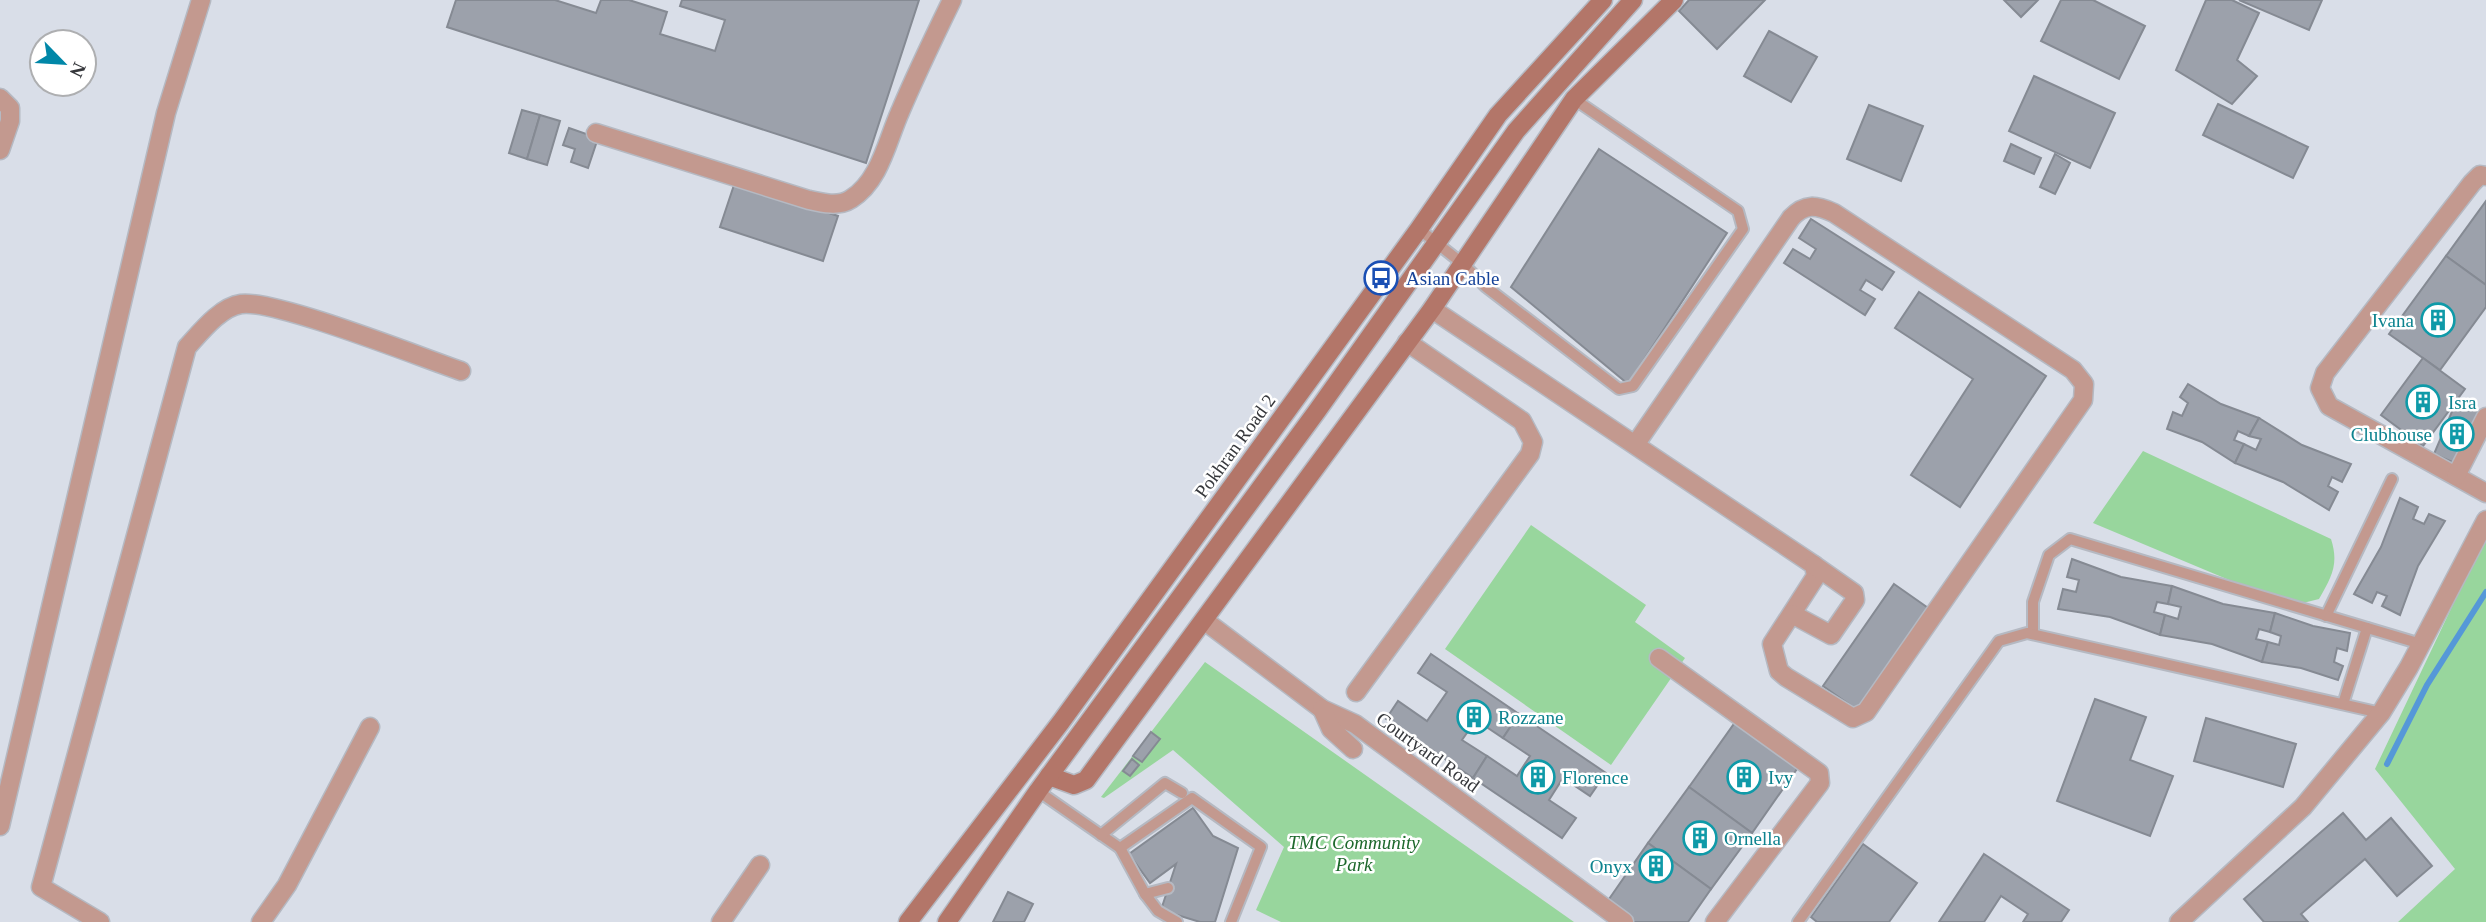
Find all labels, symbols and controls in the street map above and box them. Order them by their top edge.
north arrow [28,28,98,98]
text: N [65,59,90,81]
bus stop icon: Asian Cable [1362,259,1400,297]
place label: Asian Cable [1406,268,1499,289]
building icon: Ivana [2419,301,2457,339]
place label: Ivana [2372,310,2415,331]
building icon: Isra [2404,383,2442,421]
street label: Pokhran Road 2 [1191,390,1279,502]
place label: Isra [2448,392,2477,413]
building icon: Clubhouse [2438,415,2476,453]
place label: Clubhouse [2351,424,2432,445]
building icon: Rozzane [1455,698,1493,736]
place label: Rozzane [1498,707,1563,728]
street label: Courtyard Road [1373,708,1484,797]
building icon: Florence [1519,758,1557,796]
building icon: Ivy [1725,758,1763,796]
place label: Florence [1562,767,1628,788]
place label: Ivy [1768,767,1794,788]
building icon: Ornella [1681,819,1719,857]
place label: Ornella [1724,828,1782,849]
park label: TMC Community Park [1288,832,1420,875]
building icon: Onyx [1637,847,1675,885]
place label: Onyx [1590,856,1632,877]

